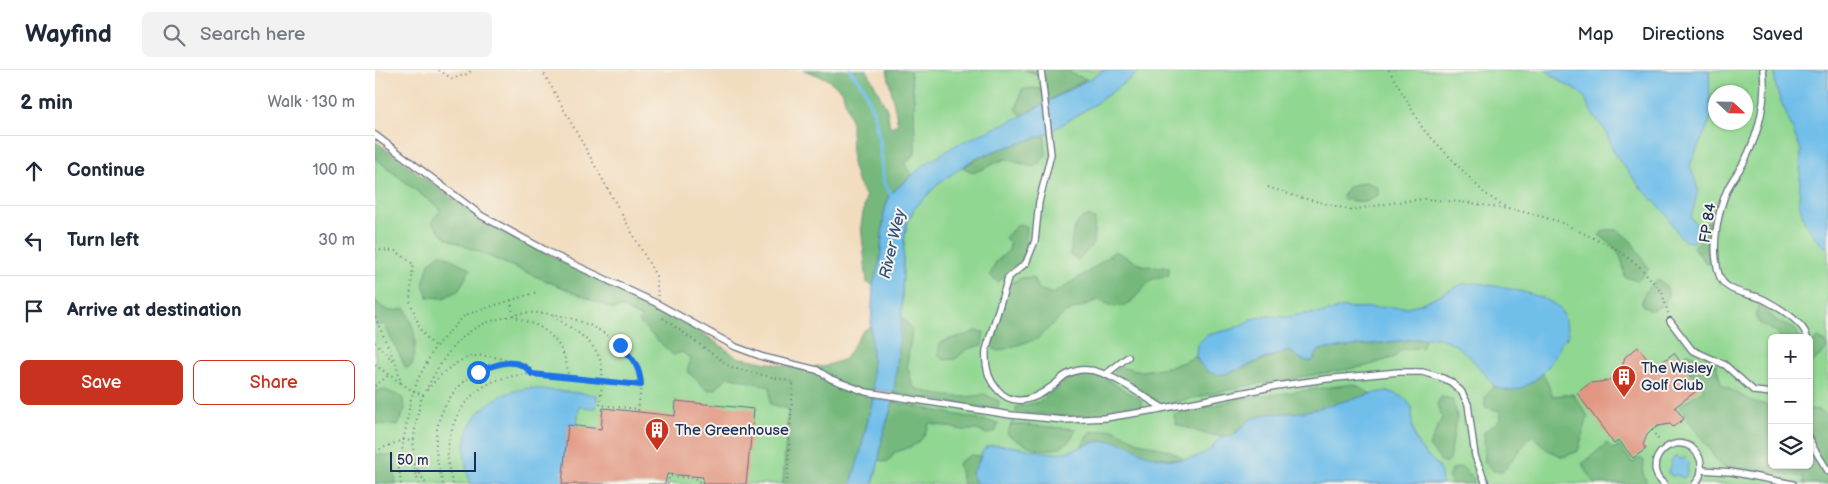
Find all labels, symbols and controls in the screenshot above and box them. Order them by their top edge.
search box [142,12,492,57]
text: Wayfind [25,20,112,49]
icon: search [160,21,188,49]
text: Search here [200,23,305,46]
text: Map [1578,24,1614,45]
text: Directions [1642,24,1724,45]
text: Saved [1752,24,1803,45]
north arrow [1708,85,1753,130]
text: 2 min [20,90,73,115]
text: Walk · 130 m [267,93,355,112]
icon: ahead [20,157,48,185]
text: Continue [67,159,145,182]
text: 100 m [312,161,355,180]
street label: FP 84 [1695,202,1721,244]
water label: River Wey [876,207,910,281]
icon: left [20,227,48,255]
text: Turn left [67,229,139,252]
text: 30 m [318,231,355,250]
icon: arrive [20,297,48,325]
text: Arrive at destination [67,299,242,322]
route end [609,334,632,357]
map controls [1768,334,1813,469]
button: + [1768,334,1813,379]
place label: The Wisley Golf Club [1641,359,1713,395]
button: Save [20,360,183,405]
button: Share [193,360,355,405]
route start [467,361,490,384]
building icon: The Wisley Golf Club [1611,364,1637,398]
button: − [1768,379,1813,424]
building icon: The Greenhouse [644,417,670,451]
place label: The Greenhouse [675,421,789,440]
button: layers [1768,424,1813,469]
scale bar [390,449,476,472]
text: 50 m [397,452,429,469]

